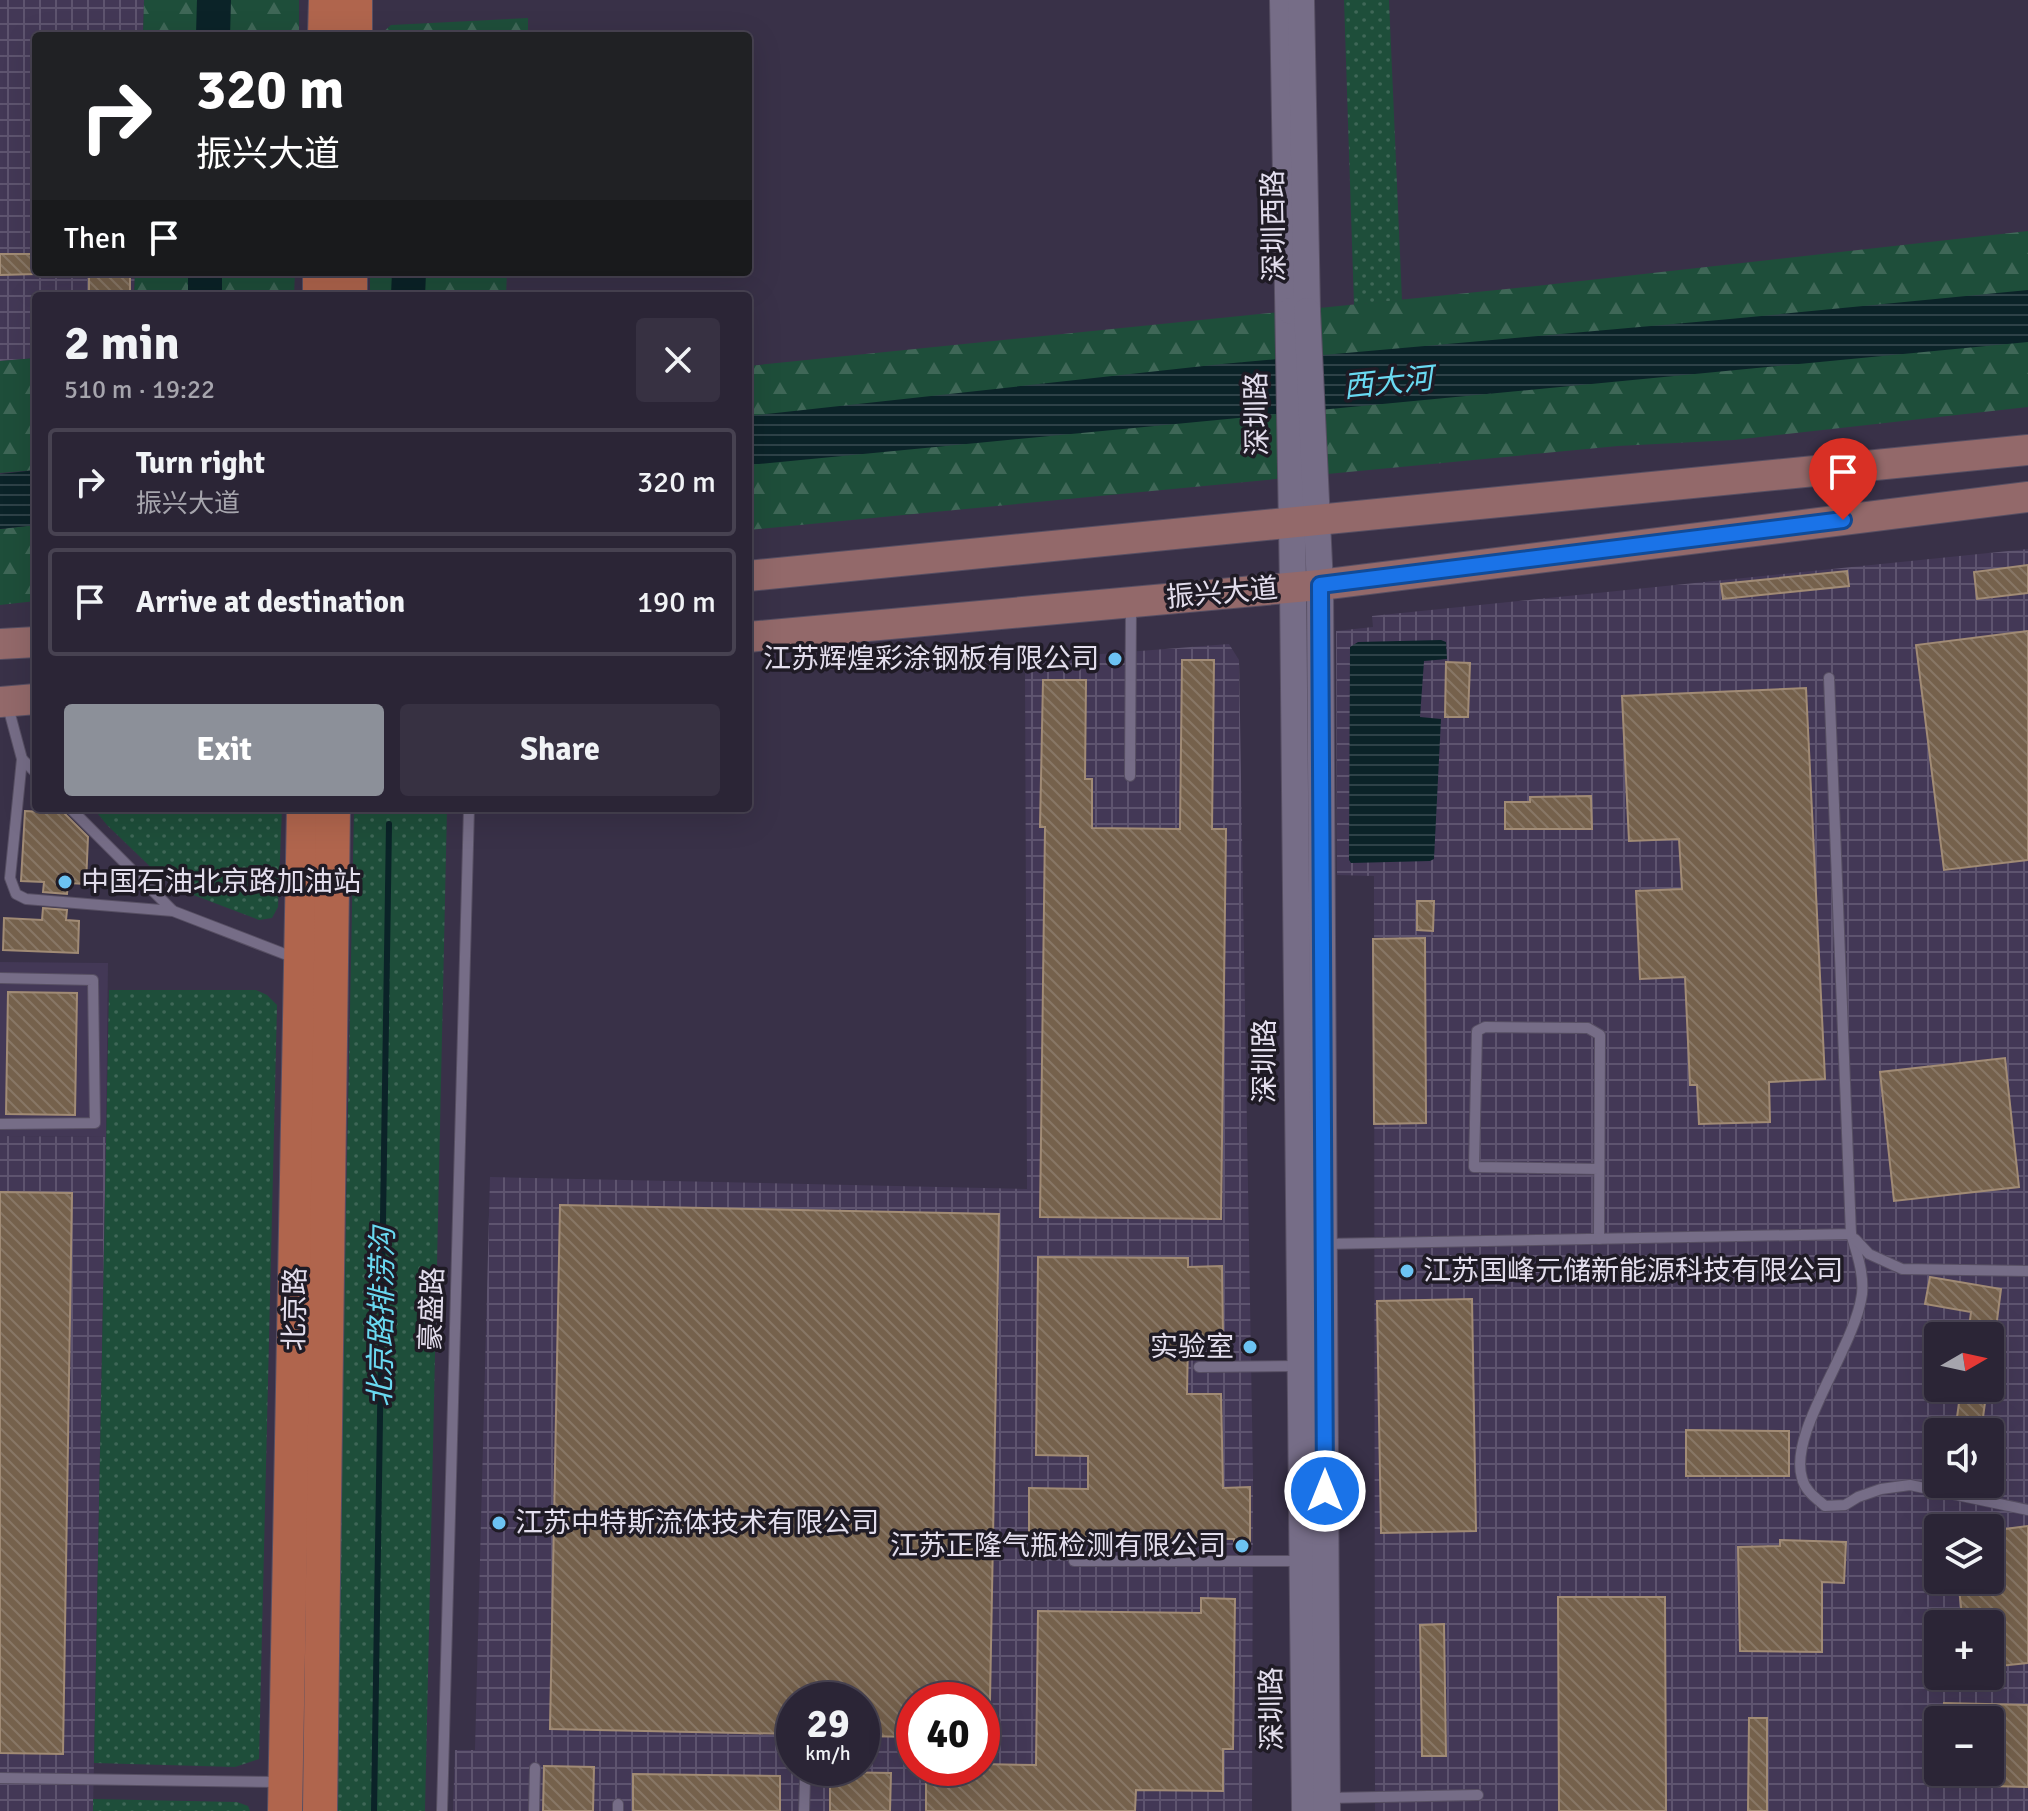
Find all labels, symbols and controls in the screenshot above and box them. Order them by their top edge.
text: 320 m [196,55,344,124]
icon: right [64,64,168,168]
text: 振兴大道 [196,132,340,177]
street label: 深圳西路 [1256,170,1292,282]
icon: arrive [142,216,186,260]
text: Then [64,220,126,257]
text: 2 min [64,314,180,373]
button: close [636,318,720,402]
water label: 西大河 [1341,359,1440,406]
street label: 深圳路 [1239,372,1275,456]
text: 510 m · 19:22 [64,374,215,406]
pin [1809,438,1877,520]
text: Turn right [136,445,265,482]
icon: arrive [1821,450,1865,494]
icon: right [68,460,112,504]
text: 320 m [637,464,716,501]
text: 振兴大道 [136,488,240,520]
street label: 振兴大道 [1165,571,1279,615]
icon: arrive [68,580,112,624]
text: Arrive at destination [136,584,405,621]
text: 190 m [637,584,716,621]
place label: 江苏辉煌彩涂钢板有限公司 [763,642,1099,676]
marker: 江苏辉煌彩涂钢板有限公司 [1106,650,1124,668]
button: Exit [64,704,384,796]
button: Share [400,704,720,796]
place label: 中国石油北京路加油站 [81,865,361,899]
marker: 中国石油北京路加油站 [56,873,74,891]
street label: 深圳路 [1248,1019,1282,1103]
water label: 北京路排涝沟 [362,1224,402,1407]
place label: 江苏国峰元储新能源科技有限公司 [1423,1254,1843,1288]
marker: 江苏国峰元储新能源科技有限公司 [1398,1262,1416,1280]
street label: 豪盛路 [414,1266,450,1352]
street label: 北京路 [277,1267,313,1351]
north arrow [1924,1322,2004,1402]
map controls [1924,1322,2004,1786]
place label: 实验室 [1150,1330,1234,1364]
marker: 实验室 [1241,1338,1259,1356]
button: sound [1924,1418,2004,1498]
position arrow [1283,1449,1367,1533]
place label: 江苏中特斯流体技术有限公司 [515,1506,879,1540]
marker: 江苏中特斯流体技术有限公司 [490,1514,508,1532]
button: layers [1924,1514,2004,1594]
place label: 江苏正隆气瓶检测有限公司 [890,1529,1226,1563]
marker: 江苏正隆气瓶检测有限公司 [1233,1537,1251,1555]
button: + [1924,1610,2004,1690]
street label: 深圳路 [1254,1667,1290,1751]
speed limit sign: 40 [896,1682,1000,1786]
text: 29 [806,1699,850,1749]
button: − [1924,1706,2004,1786]
text: km/h [805,1741,851,1766]

